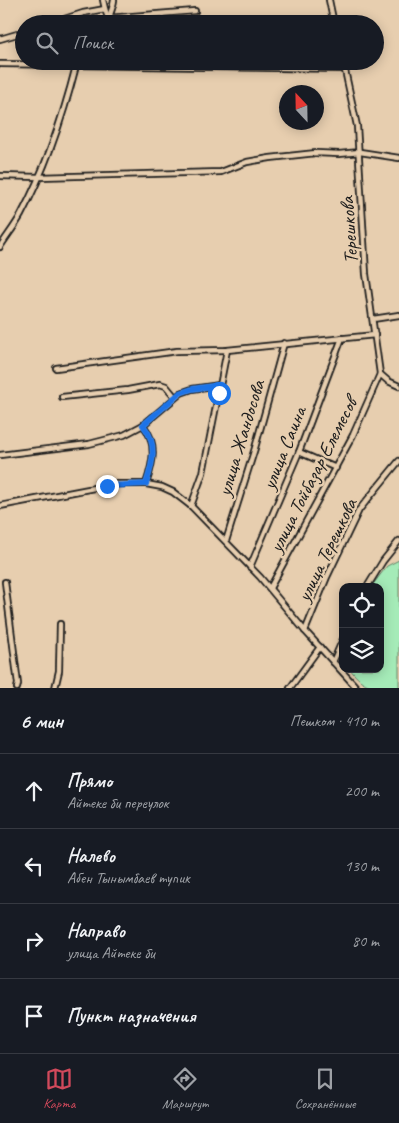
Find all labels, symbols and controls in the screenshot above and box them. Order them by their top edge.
search box [15,15,384,70]
icon: search [33,29,61,57]
text: Поиск [73,31,113,55]
north arrow [279,85,324,130]
street label: Терешкова [334,194,364,264]
street label: улица Жандосова [211,376,271,500]
route start [208,382,231,405]
street label: улица Тойбазар Елемесов [263,389,365,557]
street label: улица Саина [256,401,313,494]
route end [96,475,119,498]
street label: улица Терешкова [291,493,363,607]
map controls [339,583,384,673]
button: locate [339,583,384,628]
button: layers [339,628,384,673]
text: 6 мин [20,708,63,734]
text: Пешком · 410 m [290,711,379,731]
text: Прямо [67,769,112,793]
icon: ahead [20,777,48,805]
text: 200 m [345,781,379,801]
text: Айтеке би переулок [67,793,168,813]
text: Налево [67,844,115,868]
icon: left [20,852,48,880]
text: 130 m [345,856,379,876]
text: Абен Тынымбаев тупик [67,868,190,888]
text: Направо [67,919,125,943]
icon: right [20,927,48,955]
text: 80 m [352,931,379,951]
text: улица Айтеке би [67,943,155,963]
icon: arrive [20,1002,48,1030]
text: Пункт назначения [67,1004,196,1028]
tab: Карта [43,1065,75,1112]
tab: Маршрут [162,1065,208,1112]
tab: Сохранённые [295,1065,356,1112]

